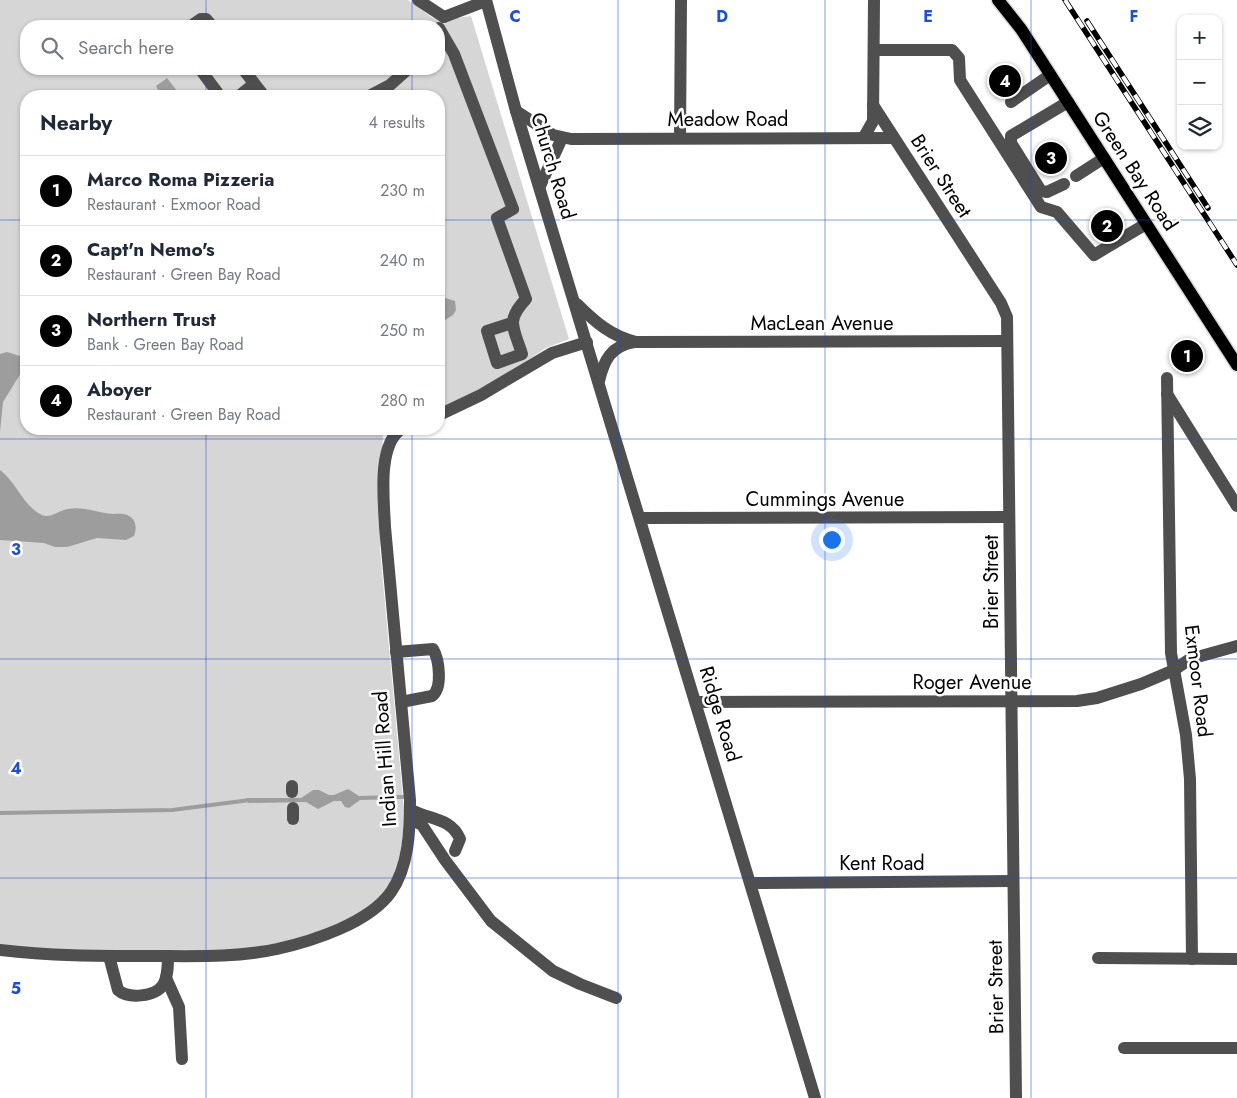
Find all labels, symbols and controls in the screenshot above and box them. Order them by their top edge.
text: C [509,5,521,28]
text: D [716,5,728,28]
text: E [923,5,933,28]
text: F [1130,5,1138,28]
map controls [1177,15,1222,150]
button: + [1177,15,1222,60]
search box [20,20,445,75]
icon: search [38,34,66,62]
text: Search here [78,34,174,61]
button: − [1177,60,1222,105]
pin: 4 [989,62,1021,100]
street label: Meadow Road [668,105,788,134]
street label: Green Bay Road [1085,105,1185,237]
button: layers [1177,105,1222,150]
text: Nearby [40,108,112,138]
street label: Church Road [523,109,583,223]
text: 4 results [369,111,425,134]
street label: Brier Street [903,129,979,224]
pin: 3 [1035,139,1067,177]
text: Marco Roma Pizzeria [87,166,274,193]
text: 1 [52,179,60,202]
text: 230 m [380,179,425,202]
text: Restaurant · Exmoor Road [87,193,261,216]
pin: 2 [1091,207,1123,245]
text: Capt'n Nemo's [87,236,215,263]
text: 2 [51,249,61,272]
text: 240 m [380,249,425,272]
text: Restaurant · Green Bay Road [87,263,281,286]
text: Northern Trust [87,306,216,333]
street label: MacLean Avenue [750,309,894,338]
text: 3 [51,319,61,342]
text: 250 m [380,319,425,342]
text: Bank · Green Bay Road [87,333,244,356]
pin: 1 [1171,337,1203,375]
text: Aboyer [87,376,152,403]
text: 4 [50,389,62,412]
text: 280 m [380,389,425,412]
text: Restaurant · Green Bay Road [87,403,281,426]
street label: Cummings Avenue [746,485,904,514]
your location [819,527,845,553]
street label: Brier Street [977,535,1006,629]
text: 3 [11,538,21,561]
street label: Exmoor Road [1177,623,1219,739]
street label: Ridge Road [692,663,748,765]
street label: Roger Avenue [913,668,1031,697]
street label: Indian Hill Road [366,690,404,828]
text: 4 [10,757,22,780]
street label: Kent Road [839,849,925,878]
street label: Brier Street [981,940,1011,1034]
text: 5 [11,977,21,1000]

